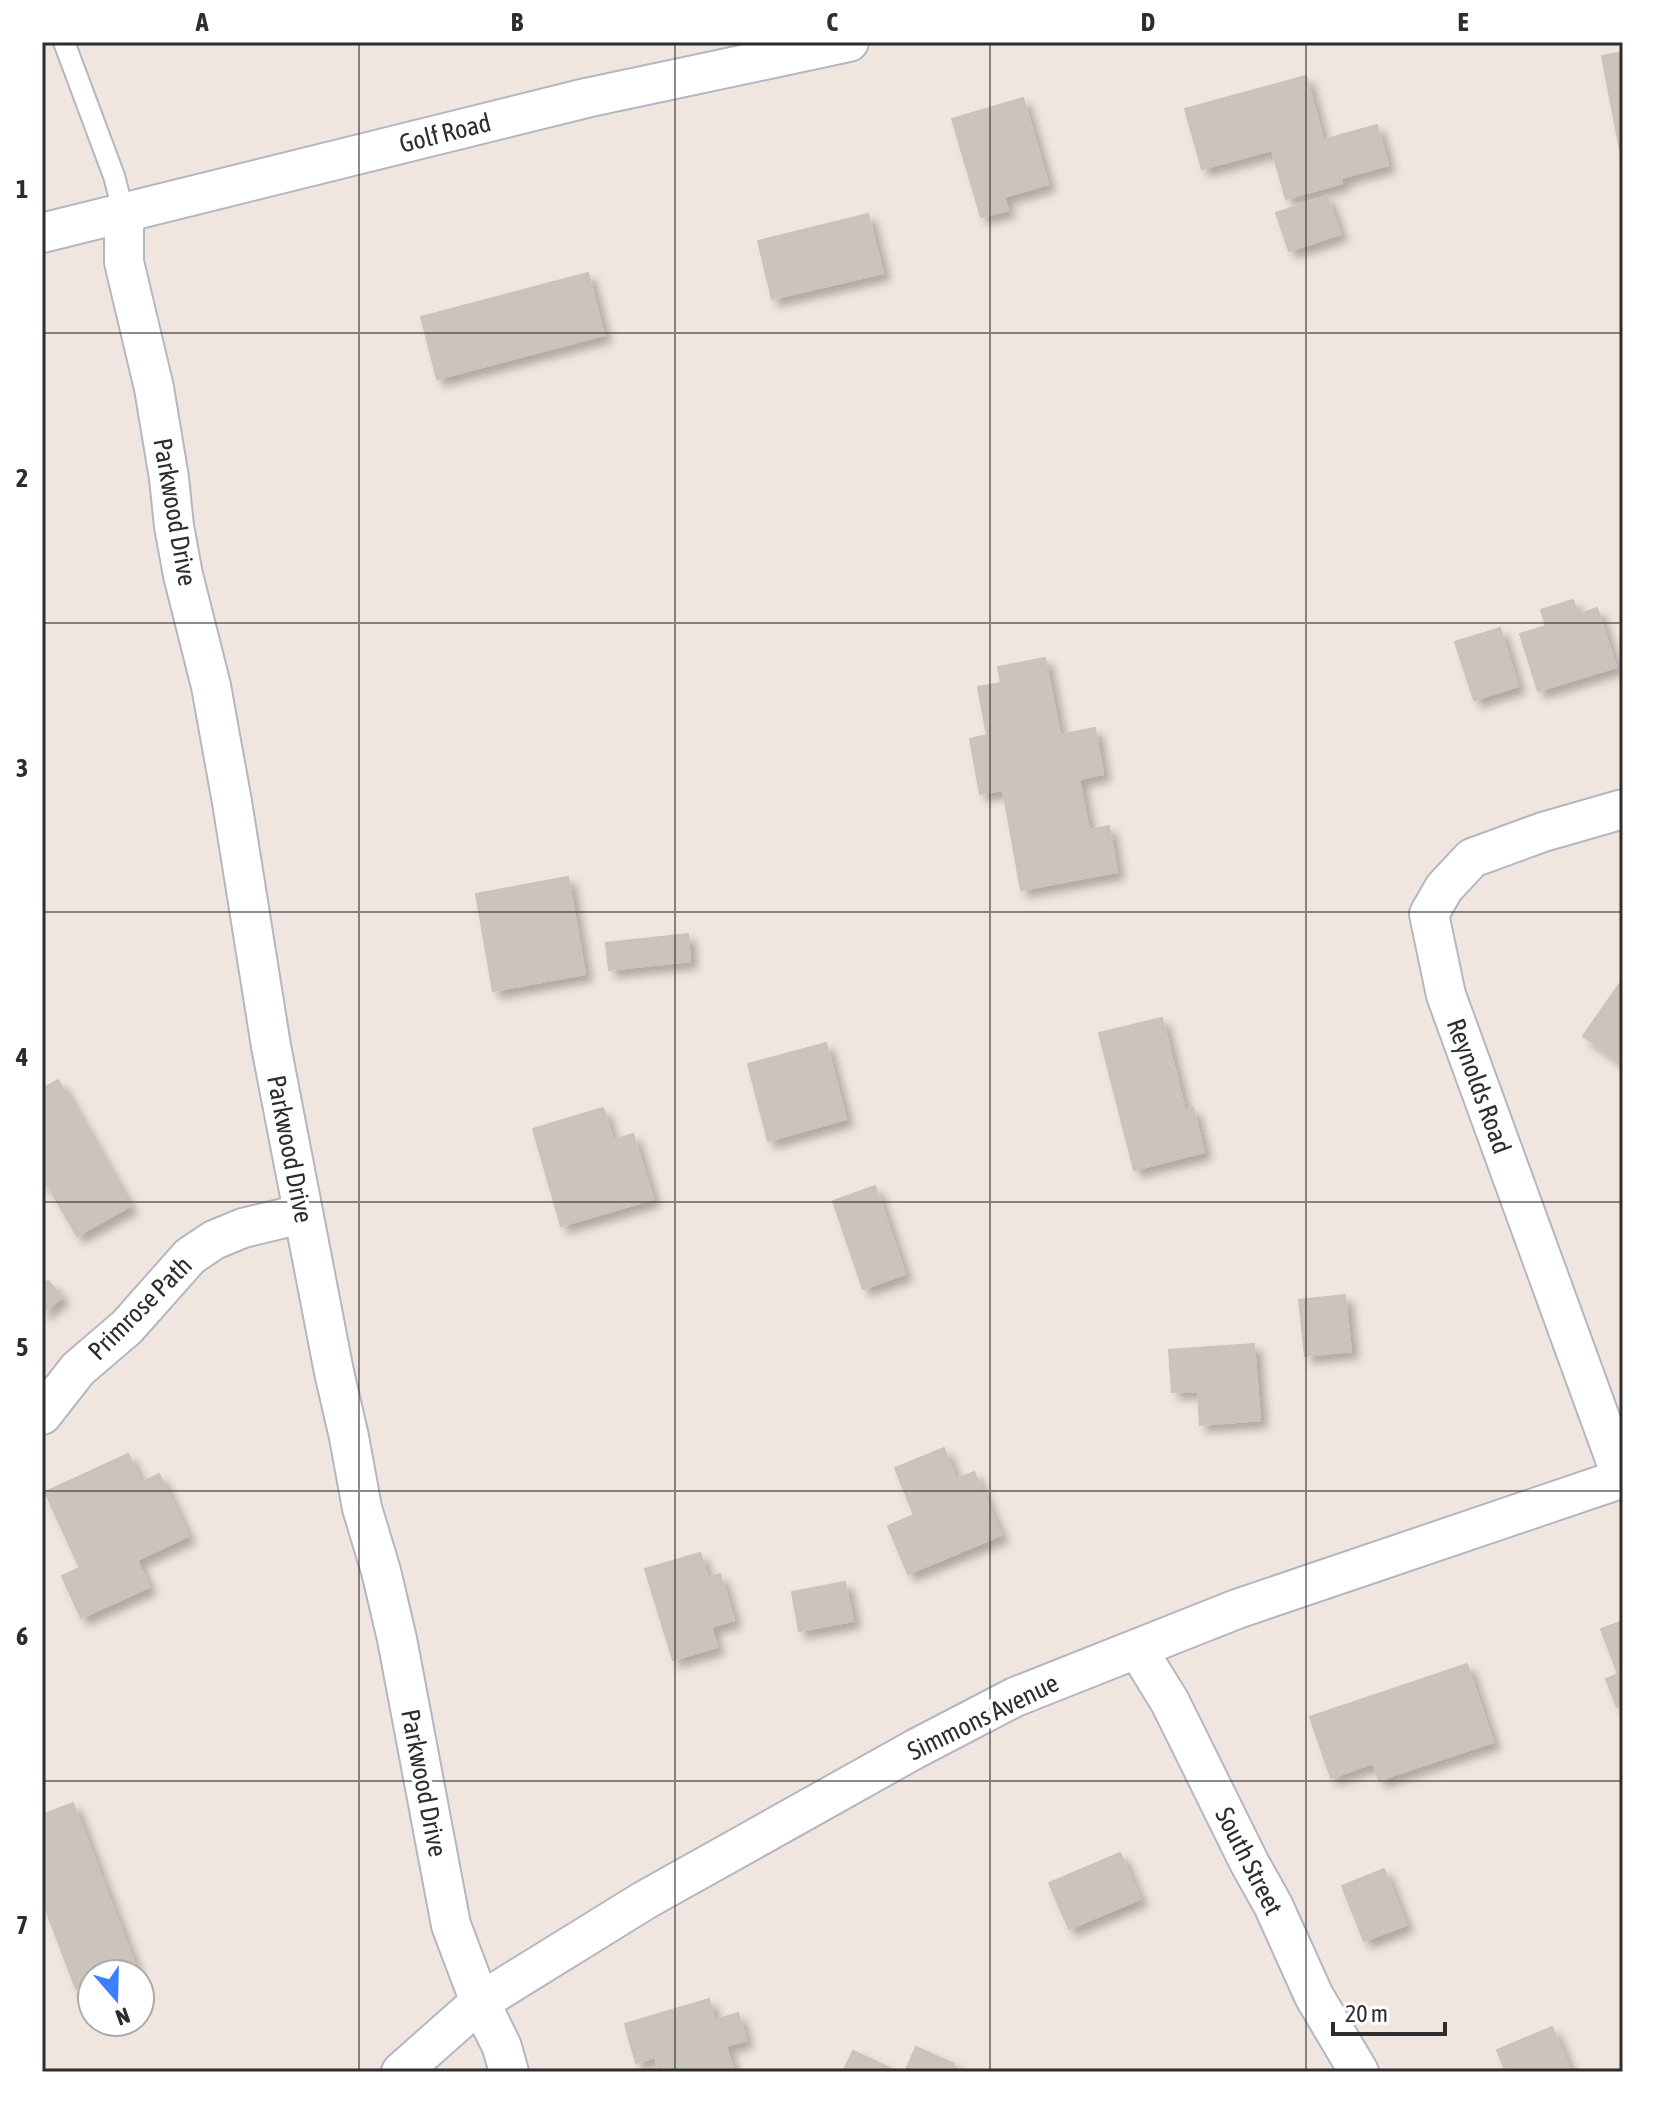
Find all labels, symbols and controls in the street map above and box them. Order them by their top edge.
text: A [195,7,209,37]
text: B [511,7,524,37]
text: C [826,7,838,37]
text: D [1141,7,1155,37]
text: E [1457,7,1469,37]
street label: Golf Road [396,107,494,159]
text: 1 [16,174,28,204]
street label: Parkwood Drive [147,436,203,588]
text: 2 [16,463,28,493]
text: 3 [16,753,28,783]
street label: Reynolds Road [1441,1014,1517,1158]
text: 4 [15,1042,28,1072]
street label: Parkwood Drive [261,1073,319,1225]
street label: Primrose Path [82,1250,198,1366]
text: 5 [16,1332,28,1362]
text: 6 [16,1621,28,1651]
street label: Simmons Avenue [903,1668,1063,1766]
street label: Parkwood Drive [395,1707,453,1859]
street label: South Street [1209,1802,1289,1920]
text: 7 [16,1910,28,1940]
north arrow [76,1958,156,2038]
scale bar [1333,1986,1445,2036]
text: 20 m [1345,2000,1388,2027]
text: N [112,2002,133,2031]

